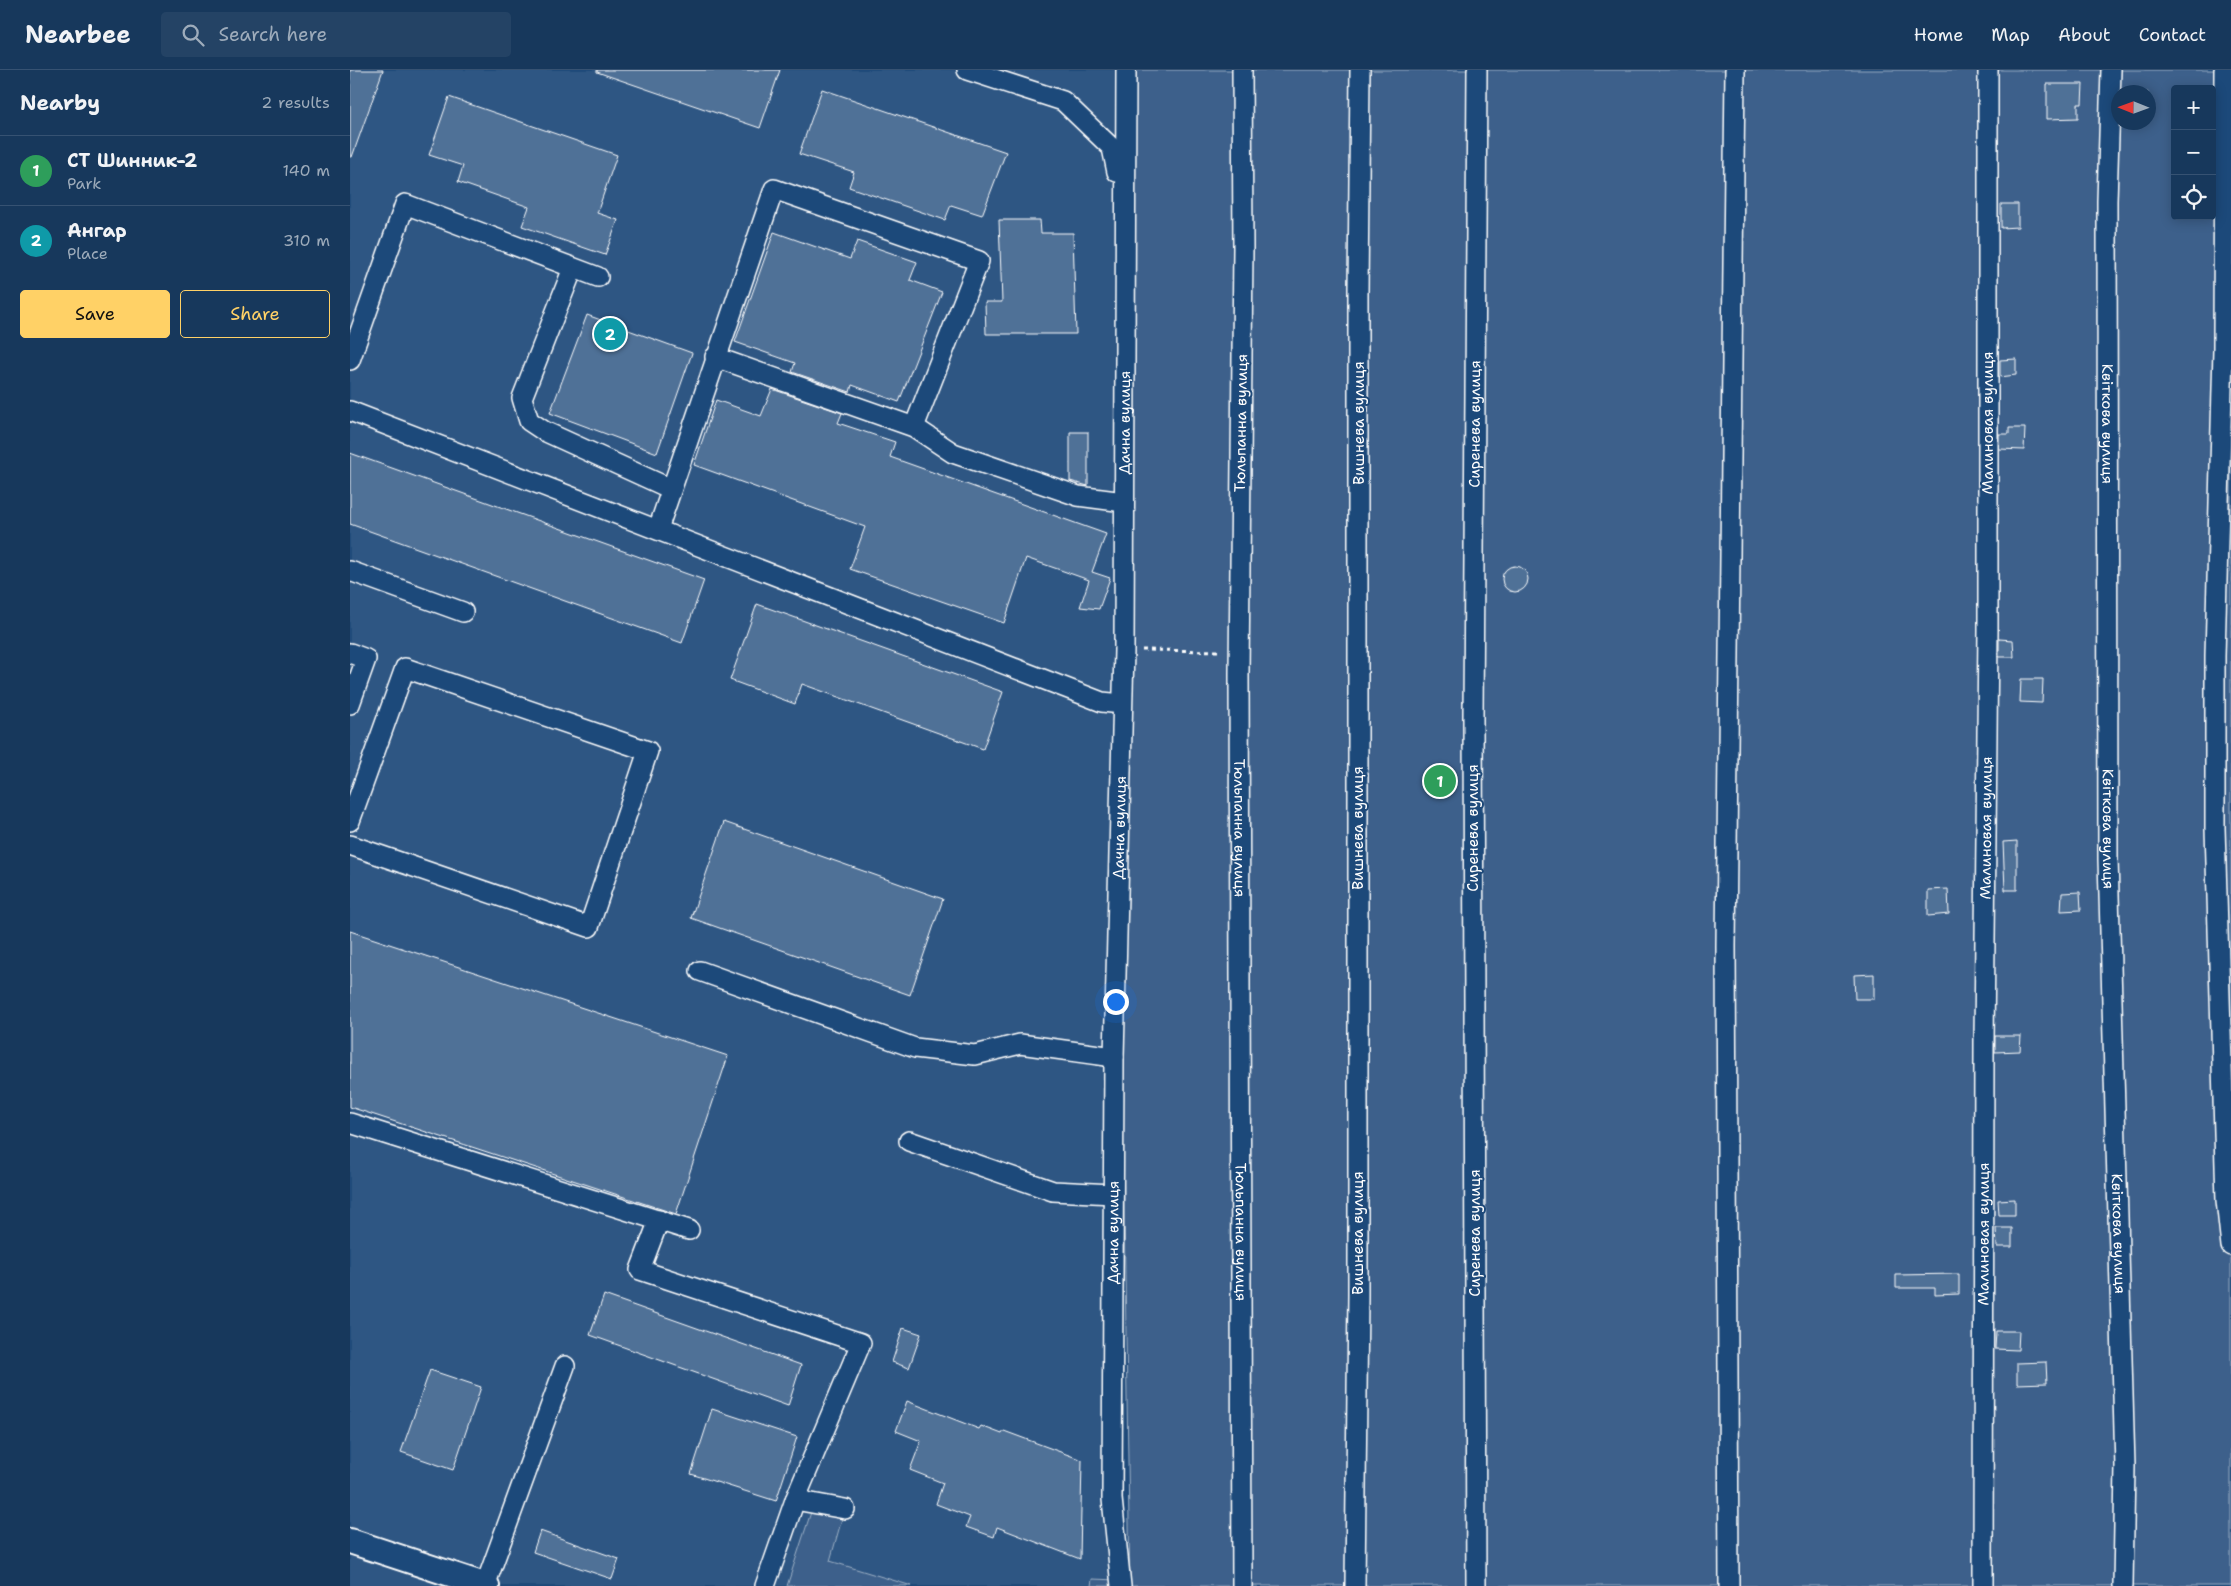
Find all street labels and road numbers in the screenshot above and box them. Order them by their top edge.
street label: Малиновая вулиця [1978,352,1998,494]
street label: Тюльпанна вулиця [1230,354,1252,492]
street label: Сиренева вулиця [1464,360,1485,488]
street label: Вишнева вулиця [1349,361,1369,485]
street label: Квіткова вулиця [2097,364,2117,484]
street label: Дачна вулиця [1115,371,1135,474]
street label: Малиновая вулиця [1975,756,1997,900]
street label: Тюльпанна вулиця [1229,759,1250,897]
street label: Сиренева вулиця [1463,764,1483,892]
street label: Вишнева вулиця [1348,766,1368,890]
street label: Квіткова вулиця [2098,769,2119,889]
street label: Дачна вулиця [1108,776,1131,880]
street label: Малиновая вулиця [1974,1162,1994,1306]
street label: Тюльпанна вулиця [1231,1163,1251,1301]
street label: Сиренева вулиця [1465,1169,1485,1297]
street label: Вишнева вулиця [1348,1171,1368,1295]
street label: Квіткова вулиця [2107,1173,2130,1294]
street label: Дачна вулиця [1103,1181,1123,1284]

